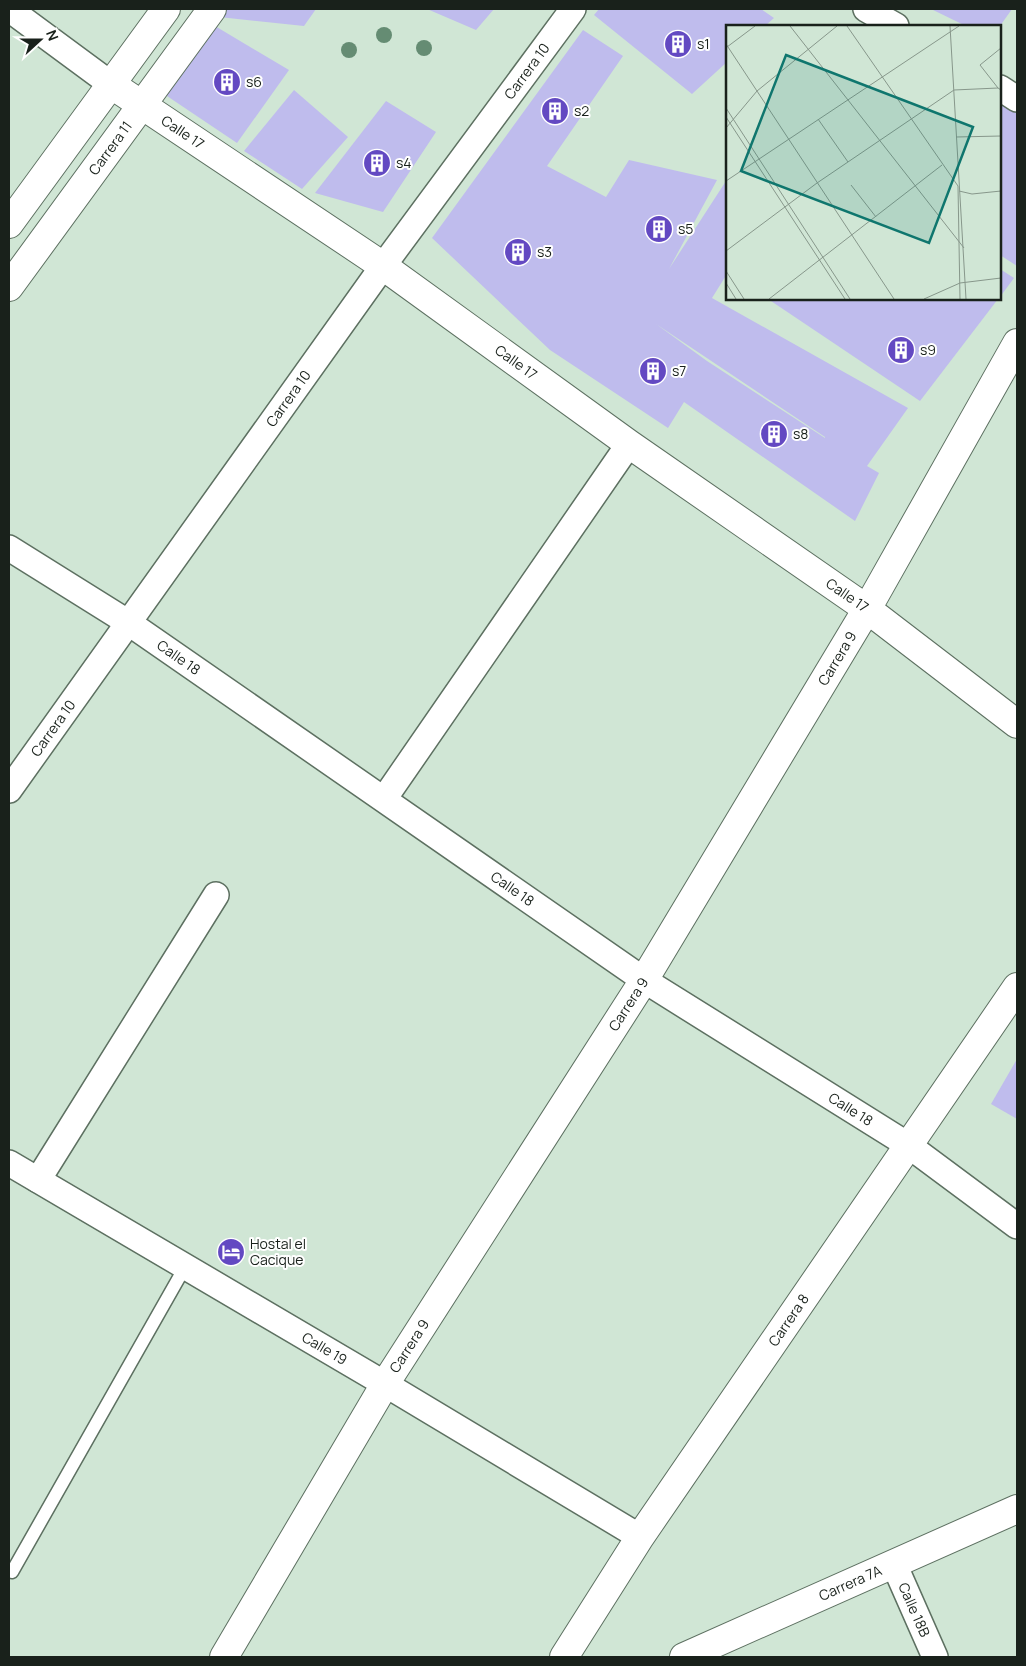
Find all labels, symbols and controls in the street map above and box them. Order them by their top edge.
north arrow [15,15,65,65]
inset map [726,25,1001,300]
text: N [42,27,63,43]
building icon: s1 [663,29,693,59]
place label: s1 [697,34,710,53]
street label: Carrera 10 [500,39,554,103]
building icon: s6 [212,67,242,97]
place label: s6 [246,72,262,91]
building icon: s2 [540,96,570,126]
place label: s2 [574,101,589,120]
street label: Calle 17 [158,111,208,153]
street label: Carrera 11 [84,117,136,179]
building icon: s4 [362,148,392,178]
place label: s4 [396,153,412,172]
building icon: s5 [644,214,674,244]
place label: s5 [678,219,693,238]
building icon: s3 [503,237,533,267]
place label: s3 [537,242,552,261]
building icon: s9 [886,335,916,365]
street label: Calle 17 [491,340,541,384]
place label: s9 [920,340,936,359]
building icon: s7 [638,356,668,386]
place label: s7 [672,361,686,380]
street label: Carrera 10 [261,366,315,430]
building icon: s8 [759,419,789,449]
place label: s8 [793,424,808,443]
street label: Calle 17 [822,573,873,616]
street label: Carrera 9 [813,628,860,689]
street label: Calle 18 [153,635,205,679]
street label: Carrera 10 [26,696,79,760]
street label: Calle 18 [487,867,538,910]
street label: Carrera 9 [604,974,652,1034]
street label: Calle 18 [825,1088,877,1130]
place label: Hostal el Cacique [250,1234,306,1269]
hotel icon: Hostal el Cacique [216,1237,246,1267]
street label: Carrera 8 [764,1290,813,1350]
street label: Carrera 9 [385,1315,433,1376]
street label: Calle 19 [299,1327,351,1369]
street label: Carrera 7A [816,1560,885,1605]
street label: Calle 18B [894,1579,935,1640]

